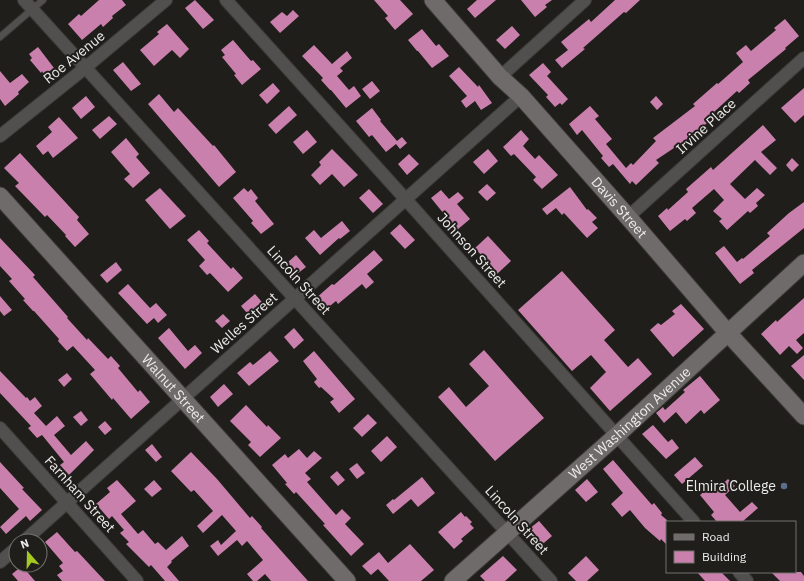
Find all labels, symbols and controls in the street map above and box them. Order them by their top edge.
street label: Roe Avenue [39,26,109,87]
street label: Irvine Place [672,94,740,158]
street label: Davis Street [588,173,651,242]
street label: Johnson Street [433,209,511,291]
street label: Lincoln Street [263,242,335,318]
street label: Welles Street [207,288,281,358]
street label: Walnut Street [138,350,209,426]
street label: West Washington Avenue [565,363,695,483]
street label: Farnham Street [41,452,119,536]
place label: Elmira College [686,477,776,495]
marker: Elmira College [779,481,789,491]
street label: Lincoln Street [481,482,553,558]
legend [666,521,796,573]
text: Road [702,529,730,544]
north arrow [8,533,48,573]
text: N [18,536,31,552]
text: Building [702,549,747,564]

